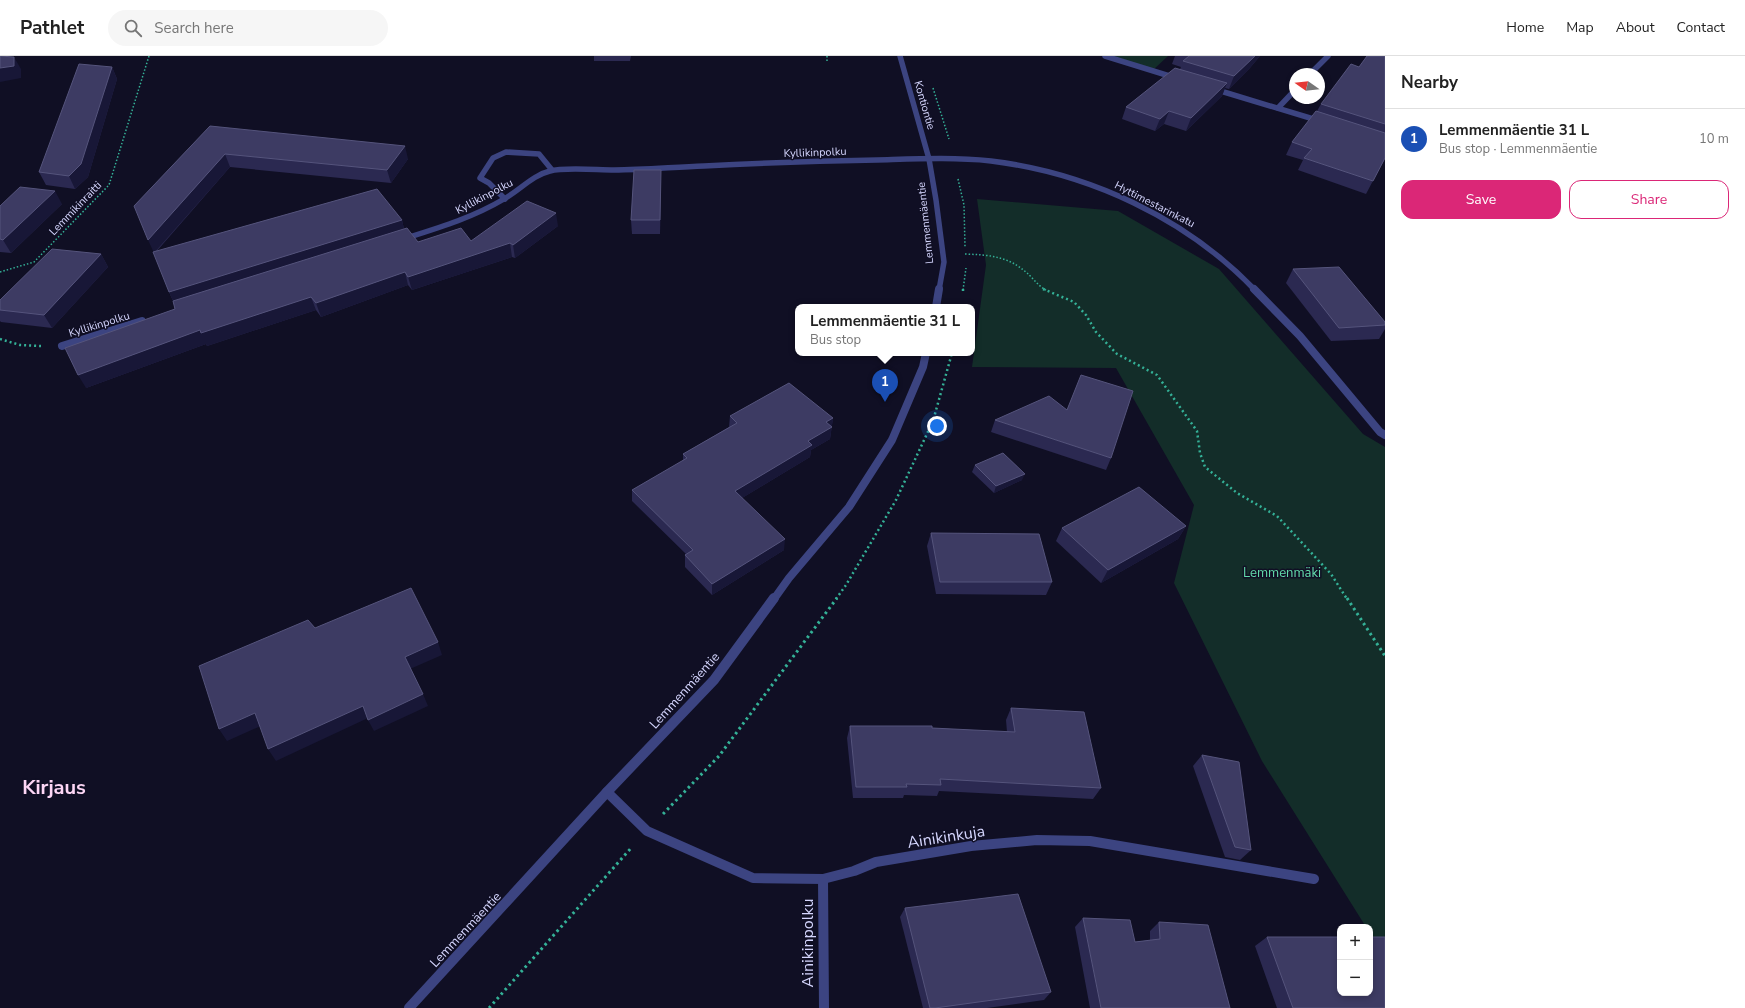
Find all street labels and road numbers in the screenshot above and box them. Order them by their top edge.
street label: Kontiontie [910,79,939,131]
street label: Kyllikinpolku [783,144,847,161]
street label: Kyllikinpolku [453,175,516,218]
street label: Lemmikinraitti [46,178,105,239]
street label: Hyttimestarinkatu [1112,178,1198,231]
street label: Lemmenmäentie [914,181,937,265]
street label: Kyllikinpolku [67,308,131,341]
street label: Lemmenmäentie [646,648,724,733]
street label: Ainikinkuja [906,820,987,854]
street label: Lemmenmäentie [426,888,506,971]
street label: Ainikinpolku [797,899,819,987]

